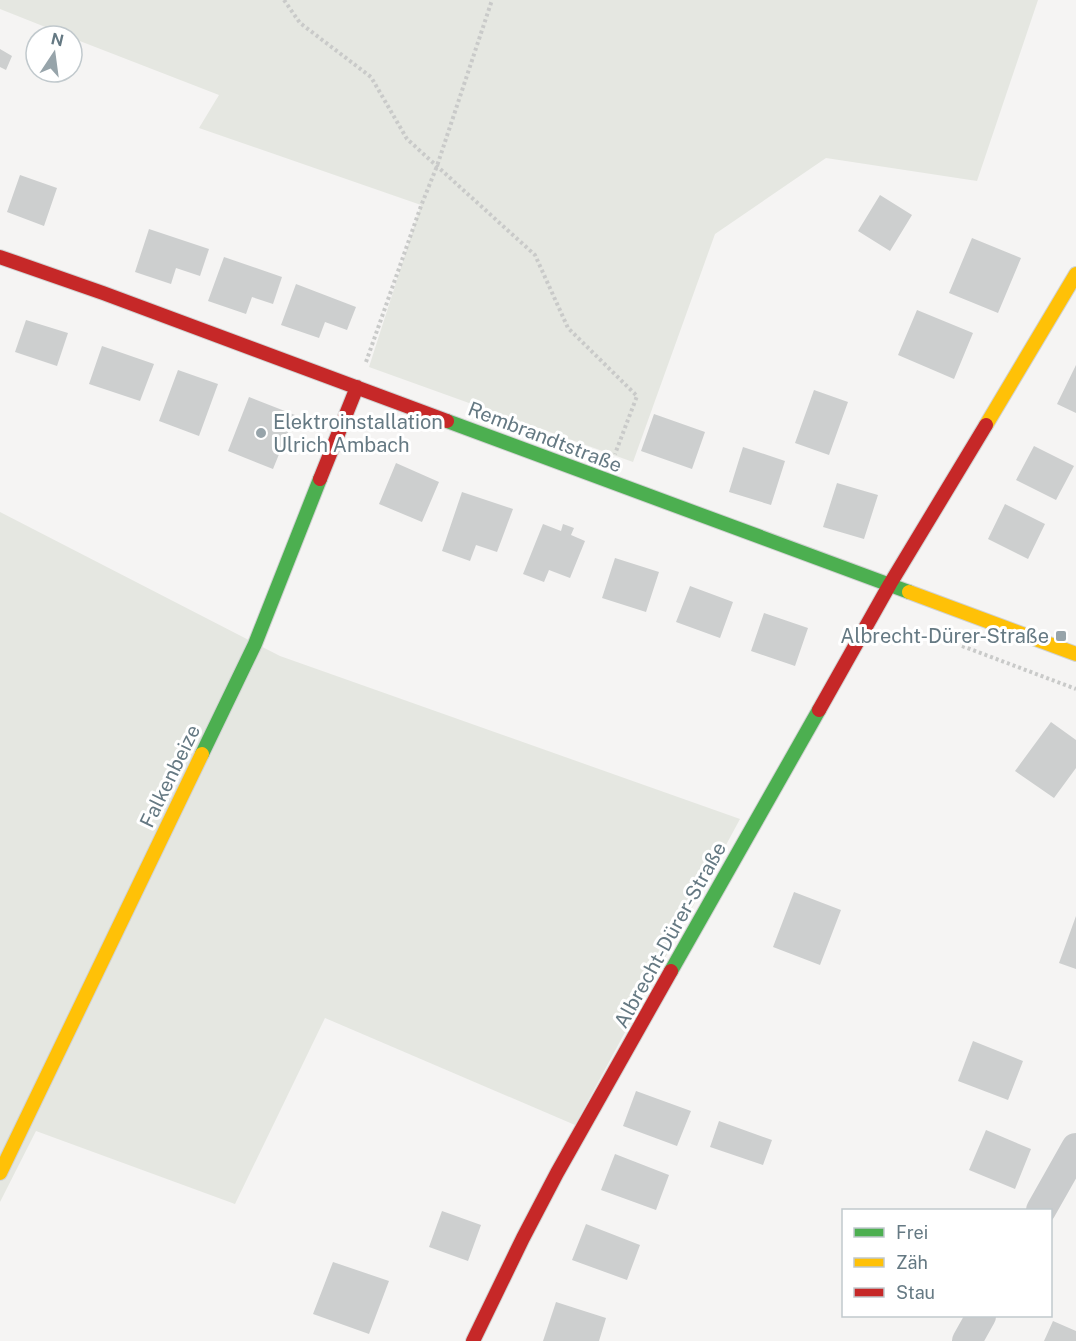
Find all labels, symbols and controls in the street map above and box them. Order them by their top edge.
north arrow [24,24,84,84]
text: N [49,29,65,51]
street label: Rembrandtstraße [465,397,625,477]
place label: Elektroinstallation Ulrich Ambach [273,410,443,457]
marker: Elektroinstallation Ulrich Ambach [254,426,268,440]
place label: Albrecht-Dürer-Straße [840,624,1049,648]
marker: Albrecht-Dürer-Straße [1054,629,1068,643]
street label: Falkenbeize [135,721,205,831]
street label: Albrecht-Dürer-Straße [609,838,731,1032]
legend [842,1209,1052,1317]
text: Frei [896,1222,928,1243]
text: Zäh [896,1252,928,1273]
text: Stau [896,1282,935,1303]

